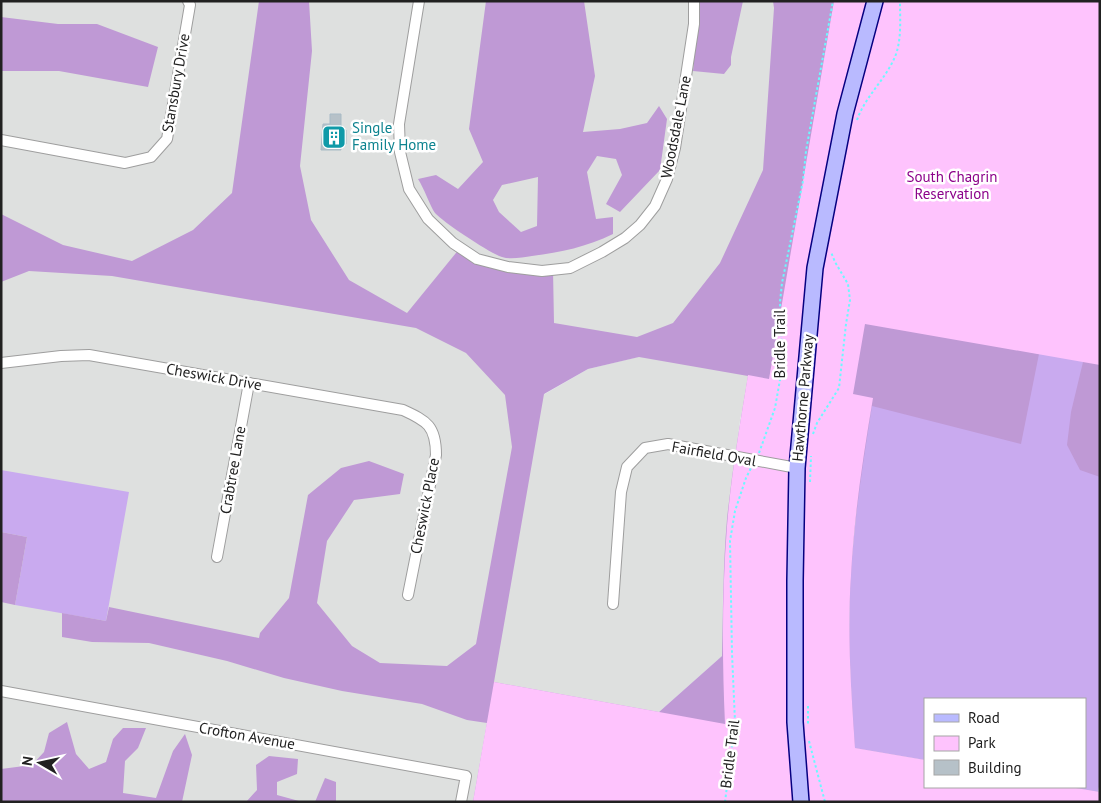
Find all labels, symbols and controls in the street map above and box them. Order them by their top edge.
street label: Stansbury Drive [157,32,194,134]
street label: Woodsdale Lane [656,74,695,180]
place label: Single Family Home [352,118,436,154]
building icon: Single Family Home [321,124,347,150]
park label: South Chagrin Reservation [907,167,997,203]
street label: Bridle Trail [770,309,789,379]
street label: Hawthorne Parkway [787,333,818,462]
street label: Cheswick Drive [165,359,263,394]
street label: Crabtree Lane [215,424,250,515]
street label: Fairfield Oval [670,437,758,470]
street label: Cheswick Place [406,456,443,556]
legend [924,698,1086,788]
text: Road [968,708,1000,727]
street label: Crofton Avenue [197,718,297,753]
street label: Bridle Trail [716,718,743,789]
text: Park [968,733,996,752]
north arrow [15,738,65,788]
text: N [18,755,37,767]
text: Building [968,758,1022,777]

